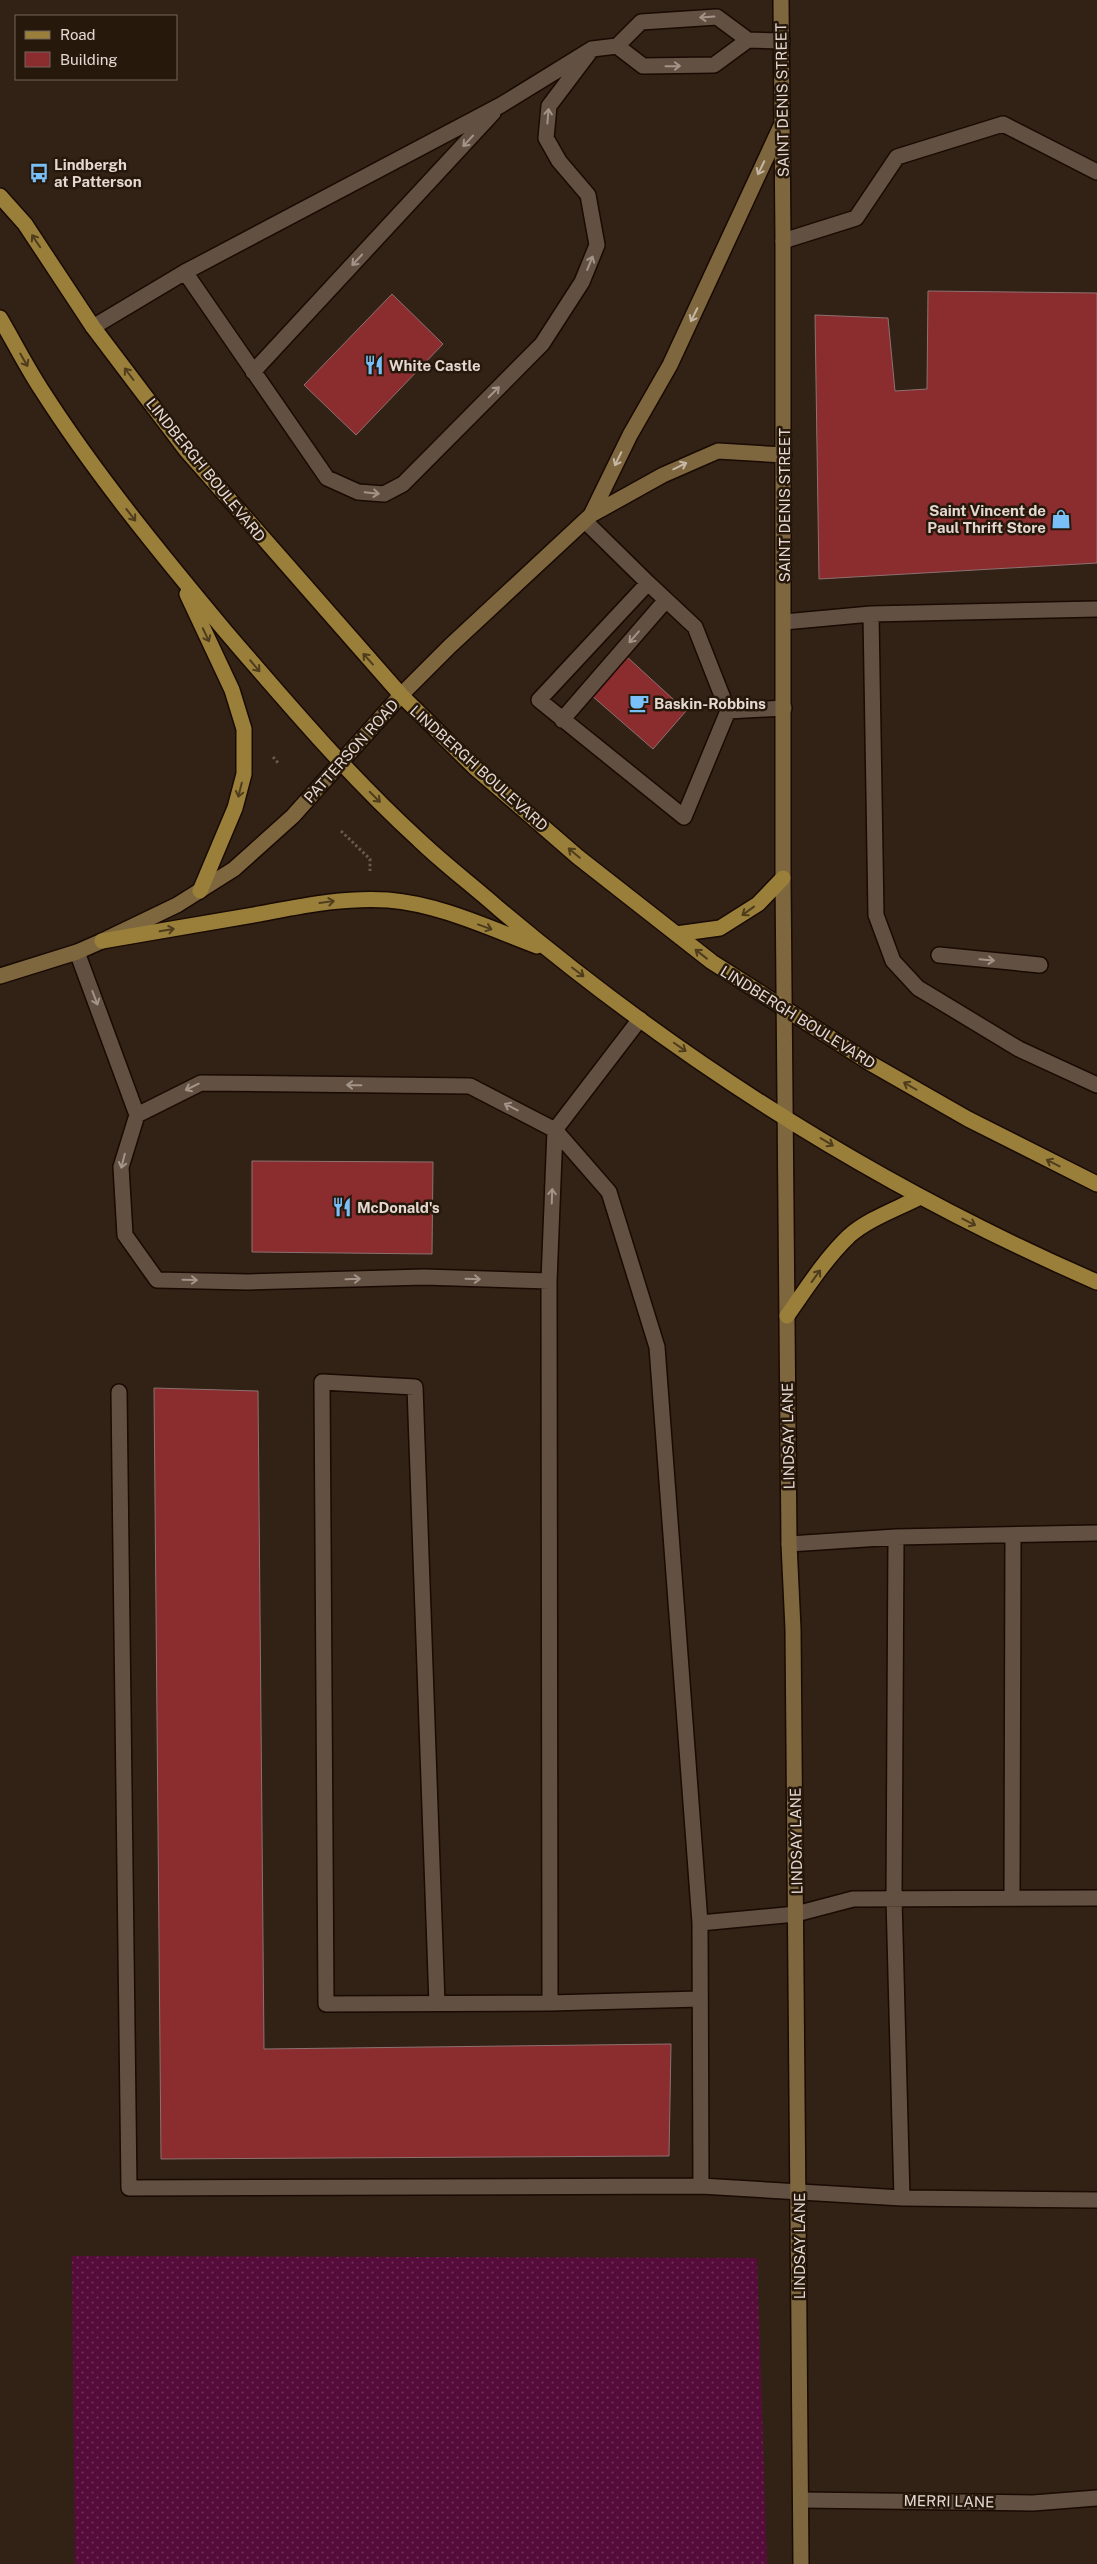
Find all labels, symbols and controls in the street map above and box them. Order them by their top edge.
one-way arrow [699,13,715,22]
legend [15,15,178,80]
street label: SAINT DENIS STREET [772,23,792,177]
text: Road [60,26,96,43]
text: Building [60,51,118,68]
one-way arrow [665,61,681,70]
one-way arrow [544,109,553,125]
one-way arrow [462,134,474,147]
place label: Lindbergh at Patterson [54,156,142,190]
one-way arrow [756,160,766,175]
bus stop icon: Lindbergh at Patterson [28,162,50,184]
one-way arrow [31,234,41,248]
one-way arrow [351,254,363,266]
one-way arrow [585,256,595,271]
one-way arrow [689,308,699,323]
one-way arrow [20,353,30,367]
restaurant icon: White Castle [363,354,385,376]
place label: White Castle [389,357,481,374]
one-way arrow [123,368,134,381]
one-way arrow [488,386,500,398]
street label: LINDBERGH BOULEVARD [143,395,269,545]
street label: SAINT DENIS STREET [776,428,793,582]
one-way arrow [613,451,622,466]
one-way arrow [672,461,687,470]
one-way arrow [364,488,380,498]
place label: Saint Vincent de Paul Thrift Store [927,502,1046,536]
one-way arrow [126,508,136,522]
shop icon: Saint Vincent de Paul Thrift Store [1050,508,1072,530]
one-way arrow [202,627,212,642]
one-way arrow [629,630,640,643]
one-way arrow [362,653,374,666]
one-way arrow [249,659,261,672]
cafe icon: Baskin-Robbins [628,692,650,714]
place label: Baskin-Robbins [654,695,766,712]
street label: PATTERSON ROAD [300,696,402,806]
street label: LINDBERGH BOULEVARD [407,702,551,834]
one-way arrow [235,781,244,797]
one-way arrow [369,791,381,804]
one-way arrow [568,848,581,859]
one-way arrow [319,897,335,907]
one-way arrow [741,906,755,916]
one-way arrow [477,923,493,932]
one-way arrow [159,924,175,934]
one-way arrow [695,948,708,959]
one-way arrow [979,955,995,965]
street label: LINDBERGH BOULEVARD [718,962,878,1072]
one-way arrow [571,967,585,977]
one-way arrow [90,990,100,1005]
one-way arrow [672,1042,686,1052]
one-way arrow [346,1080,362,1090]
one-way arrow [903,1081,917,1091]
one-way arrow [185,1083,200,1093]
one-way arrow [504,1102,519,1112]
one-way arrow [820,1138,834,1148]
one-way arrow [118,1153,127,1169]
one-way arrow [1046,1158,1061,1167]
one-way arrow [548,1188,557,1204]
restaurant icon: McDonald's [331,1196,353,1218]
place label: McDonald's [357,1199,440,1216]
one-way arrow [961,1218,976,1227]
one-way arrow [811,1269,821,1283]
one-way arrow [344,1274,360,1283]
one-way arrow [464,1274,480,1283]
one-way arrow [182,1276,198,1285]
street label: LINDSAY LANE [779,1383,797,1489]
street label: LINDSAY LANE [787,1788,805,1894]
street label: LINDSAY LANE [791,2193,808,2299]
street label: MERRI LANE [903,2492,995,2510]

